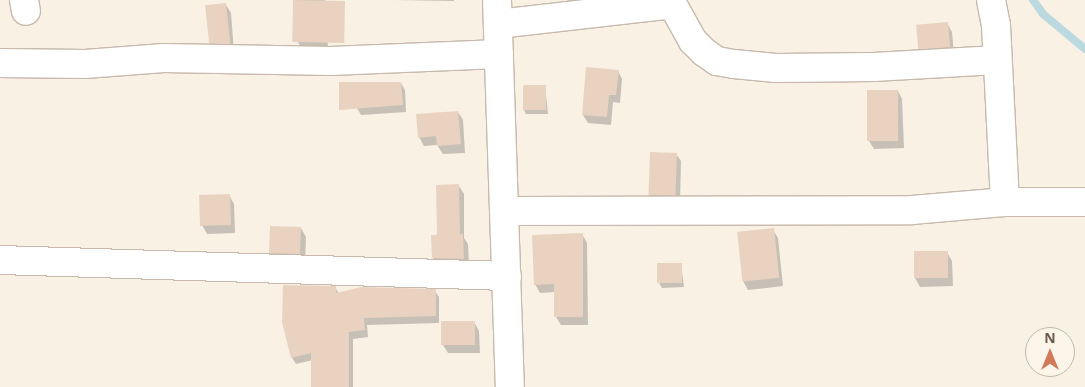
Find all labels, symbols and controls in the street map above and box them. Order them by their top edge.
north arrow [1025,327,1075,377]
text: N [1044,328,1056,347]

